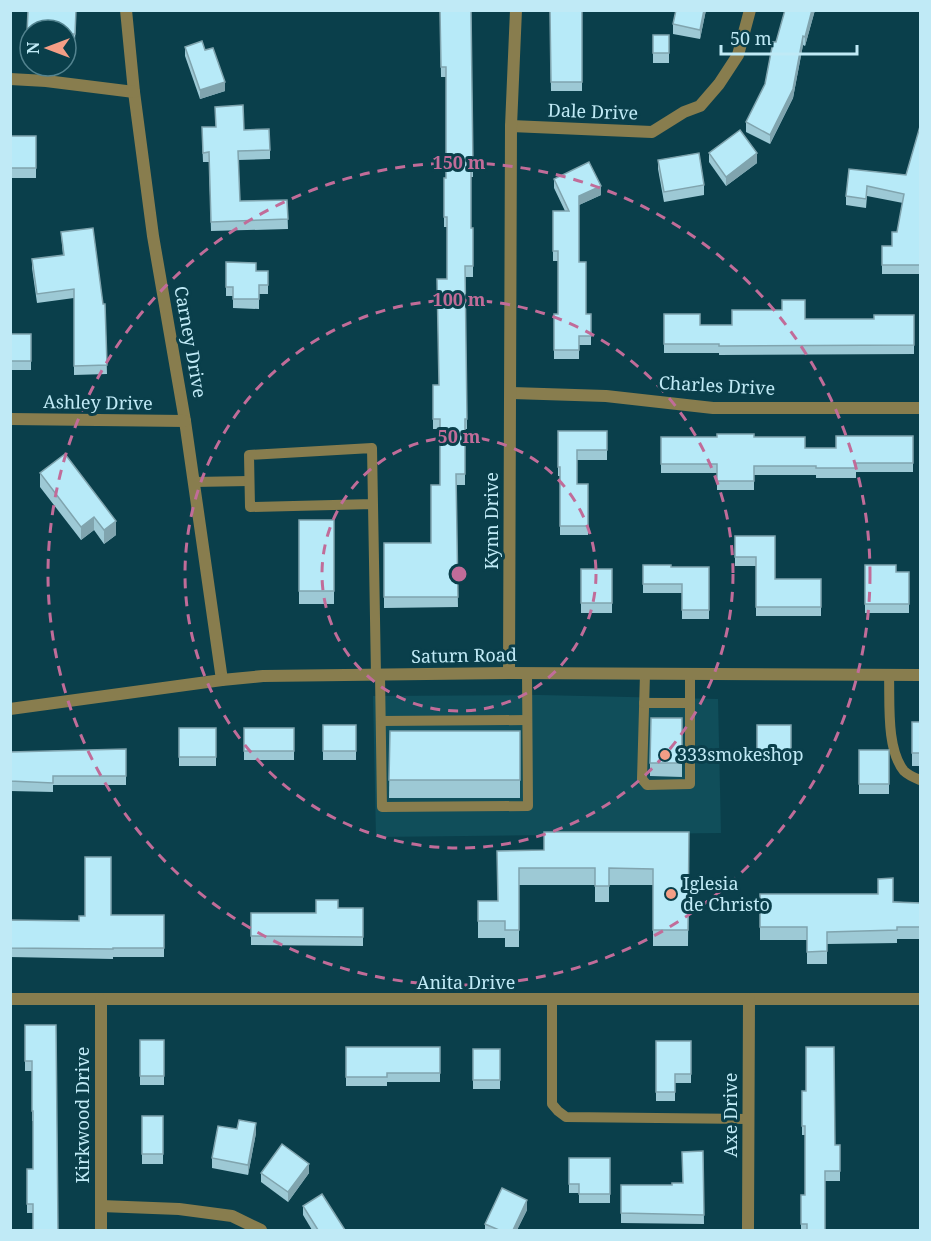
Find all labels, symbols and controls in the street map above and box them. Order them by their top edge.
north arrow [18,18,78,78]
scale bar [721,18,858,56]
text: 50 m [730,26,772,50]
text: N [22,41,44,54]
street label: Dale Drive [547,97,639,125]
text: 150 m [433,150,486,174]
street label: Carney Drive [169,284,213,400]
text: 100 m [433,287,486,311]
street label: Charles Drive [658,370,776,400]
street label: Ashley Drive [43,389,153,415]
text: 50 m [438,424,481,448]
street label: Kynn Drive [479,472,503,570]
centre of rings [449,564,469,584]
street label: Saturn Road [411,642,517,668]
place label: 333smokeshop [677,742,804,766]
marker: 333smokeshop [658,748,672,762]
place label: Iglesia de Christo [683,871,770,916]
marker: Iglesia de Christo [664,887,678,901]
street label: Anita Drive [417,970,515,994]
street label: Kirkwood Drive [70,1047,94,1183]
street label: Axe Drive [718,1073,742,1157]

